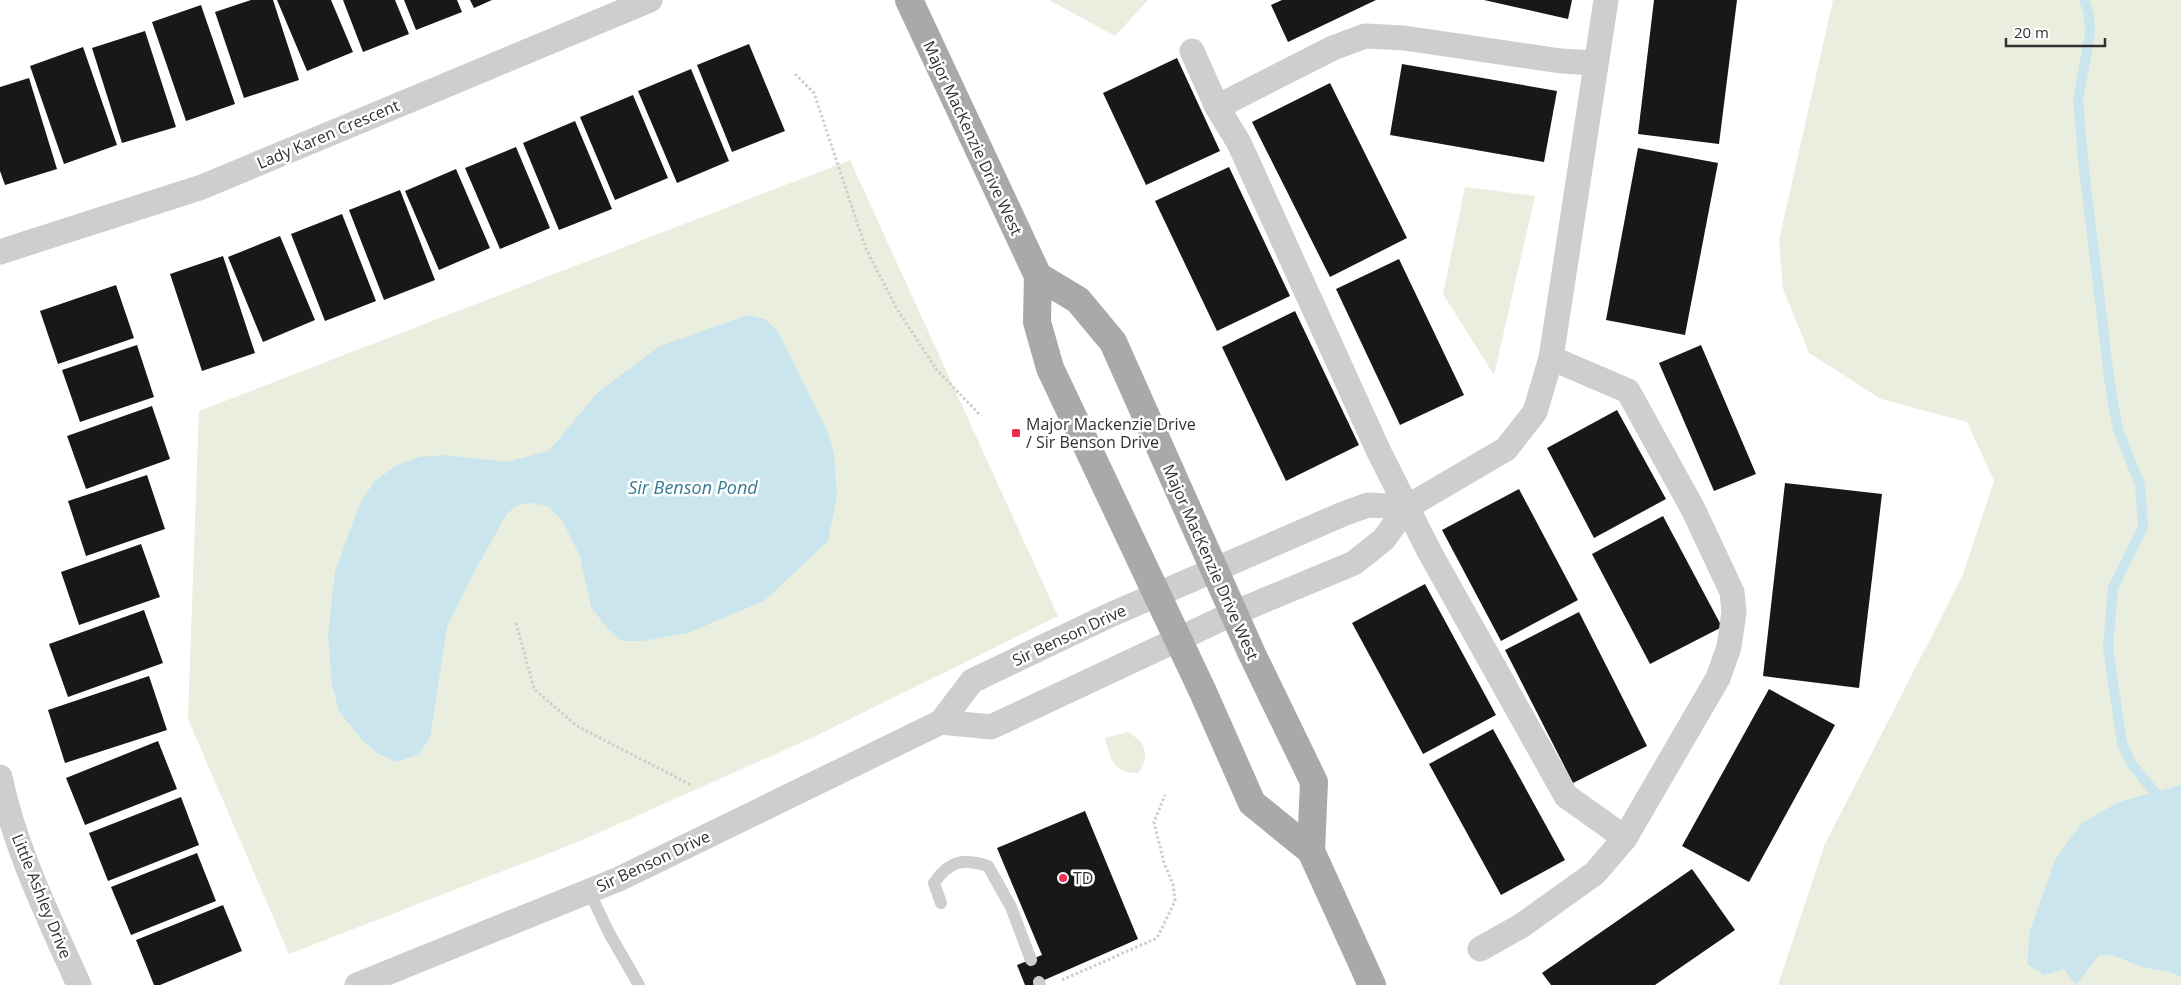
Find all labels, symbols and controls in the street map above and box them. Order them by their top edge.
scale bar [2006,15,2105,47]
text: 20 m [2014,22,2049,42]
street label: Major MacKenzie Drive West [918,37,1028,239]
street label: Lady Karen Crescent [253,94,403,174]
place label: Major Mackenzie Drive / Sir Benson Drive [1026,413,1196,453]
marker: Major Mackenzie Drive / Sir Benson Drive [1010,427,1022,439]
street label: Major MacKenzie Drive West [1158,461,1264,664]
water label: Sir Benson Pond [628,475,758,499]
street label: Sir Benson Drive [1009,599,1129,671]
street label: Sir Benson Drive [593,825,713,897]
street label: Little Ashley Drive [7,830,77,962]
place label: TD [1073,867,1093,889]
marker: TD [1057,872,1069,884]

